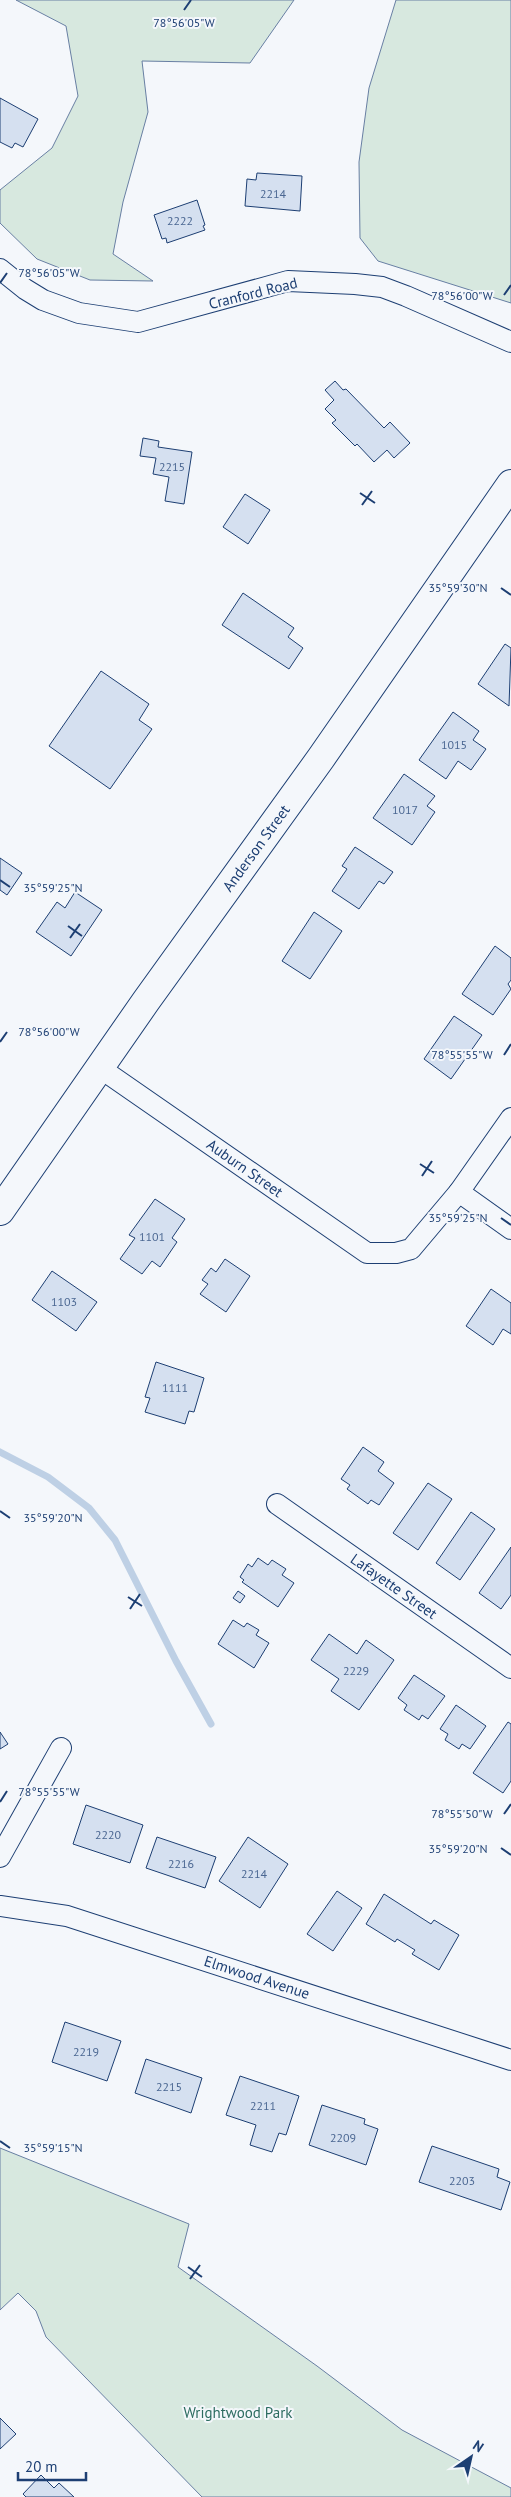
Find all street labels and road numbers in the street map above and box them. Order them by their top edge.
street label: Cranford Road [207,273,299,313]
street label: Anderson Street [218,801,294,895]
street label: Auburn Street [203,1135,287,1201]
street label: Lafayette Street [347,1549,441,1623]
street label: Elmwood Avenue [202,1951,312,2003]

